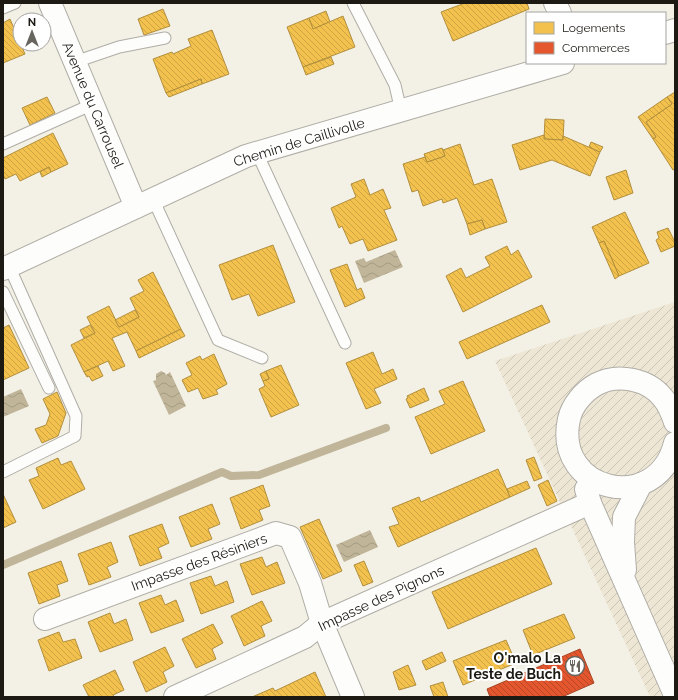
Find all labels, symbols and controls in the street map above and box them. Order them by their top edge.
north arrow [12,12,52,52]
legend [526,12,666,64]
text: N [28,16,36,29]
text: Logements [562,21,625,35]
street label: Avenue du Carrousel [59,39,127,171]
text: Commerces [562,41,630,55]
street label: Chemin de Caillivolle [231,114,367,170]
street label: Impasse des Résiniers [129,530,269,594]
street label: Impasse des Pignons [316,562,447,634]
place label: O'malo La Teste de Buch [466,650,561,682]
restaurant icon: O'malo La Teste de Buch [564,655,586,677]

